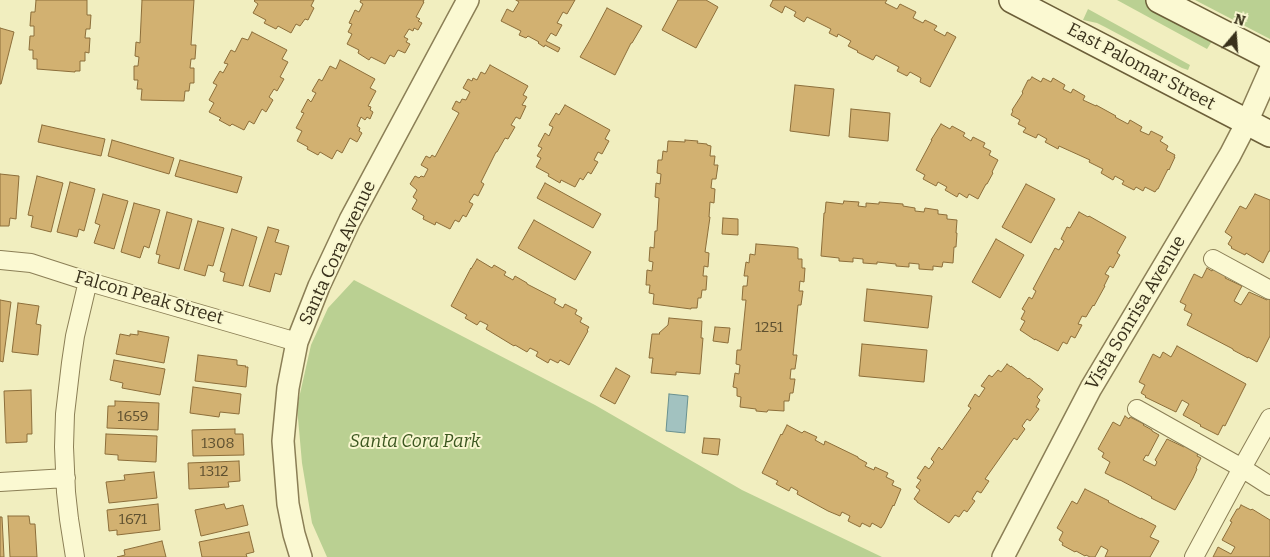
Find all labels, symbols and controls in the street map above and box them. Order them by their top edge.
north arrow [1210,10,1260,60]
text: N [1232,11,1248,30]
street label: East Palomar Street [1063,19,1219,115]
street label: Santa Cora Avenue [295,177,381,329]
street label: Vista Sonrisa Avenue [1081,232,1191,394]
street label: Falcon Peak Street [72,266,226,330]
house number: 1251 [755,319,783,337]
house number: 1659 [117,408,149,426]
park label: Santa Cora Park [350,431,480,453]
house number: 1308 [201,435,235,453]
house number: 1312 [200,463,228,481]
house number: 1671 [119,511,147,529]

